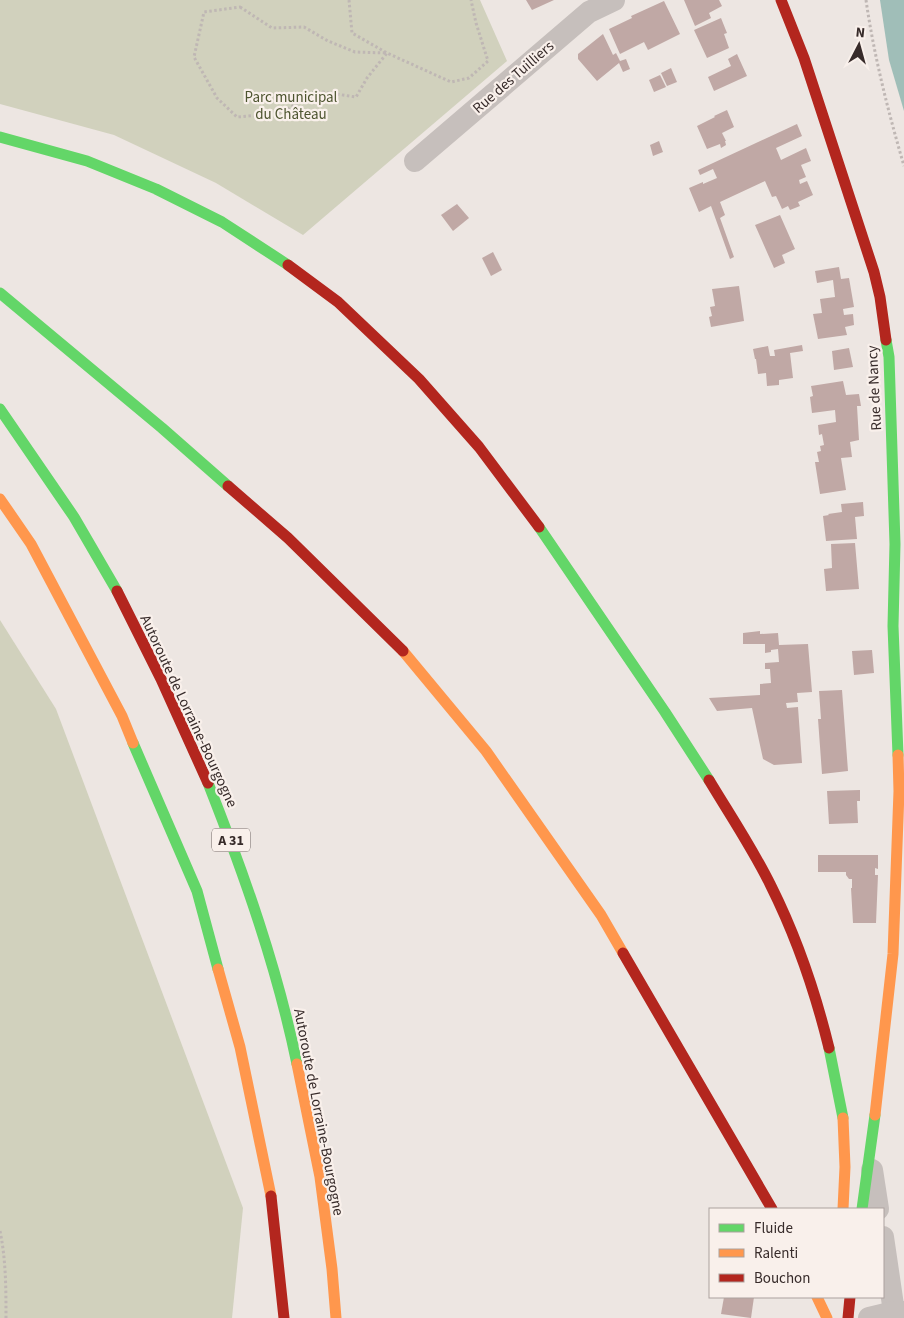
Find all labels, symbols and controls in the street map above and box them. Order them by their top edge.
north arrow [834,20,884,70]
text: N [855,23,866,43]
street label: Rue des Tuilliers [468,36,559,119]
park label: Parc municipal du Château [245,87,338,125]
street label: Rue de Nancy [862,345,887,431]
street label: Autoroute de Lorraine-Bourgogne [135,611,243,811]
road number: A 31 [212,828,250,852]
street label: Autoroute de Lorraine-Bourgogne [288,1007,349,1217]
legend [709,1208,884,1298]
text: Fluide [754,1218,793,1239]
text: Ralenti [754,1243,798,1264]
text: Bouchon [754,1268,810,1289]

